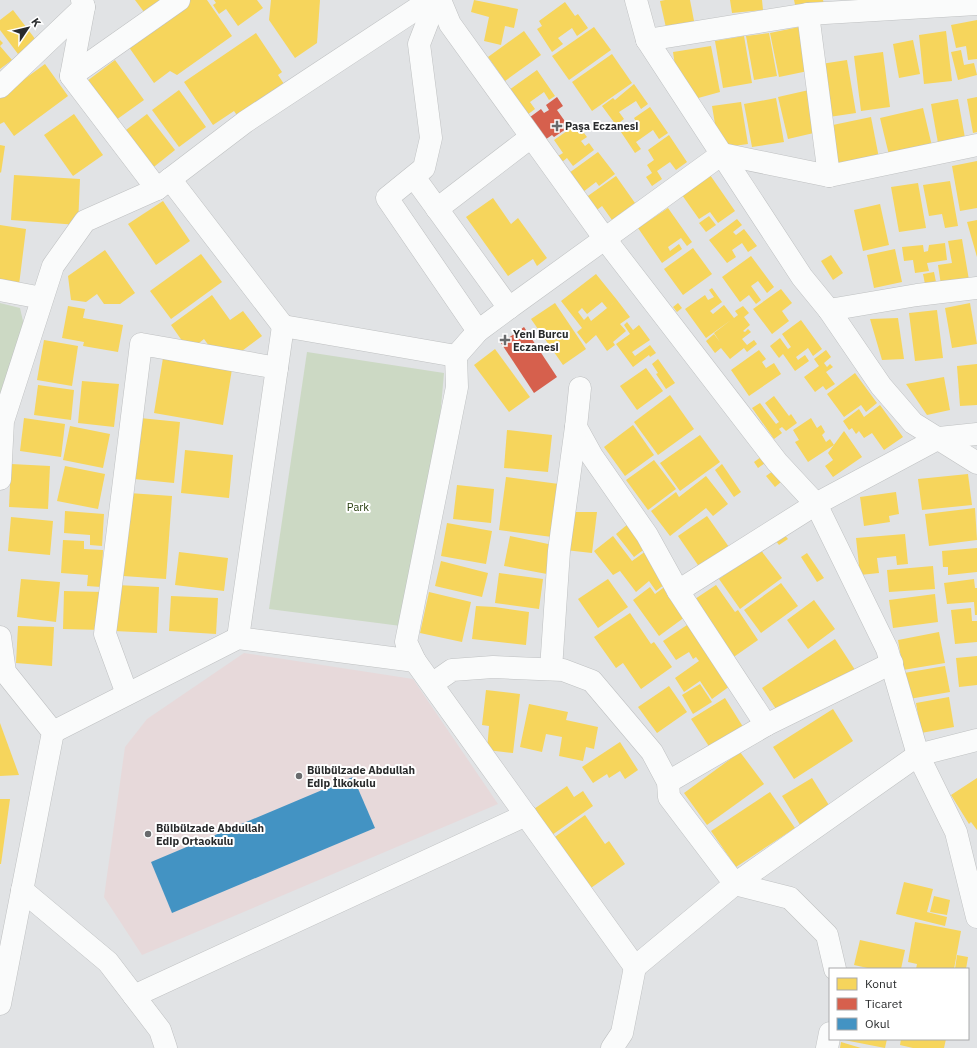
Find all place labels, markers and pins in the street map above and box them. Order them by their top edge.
place label: Paşa Eczanesi [565,119,638,133]
marker: Paşa Eczanesi [552,121,562,131]
place label: Yeni Burcu Eczanesi [513,327,568,354]
marker: Yeni Burcu Eczanesi [500,335,510,345]
place label: Bülbülzade Abdullah Edip İlkokulu [307,763,415,790]
marker: Bülbülzade Abdullah Edip İlkokulu [294,771,304,781]
place label: Bülbülzade Abdullah Edip Ortaokulu [156,821,264,848]
marker: Bülbülzade Abdullah Edip Ortaokulu [143,829,153,839]

